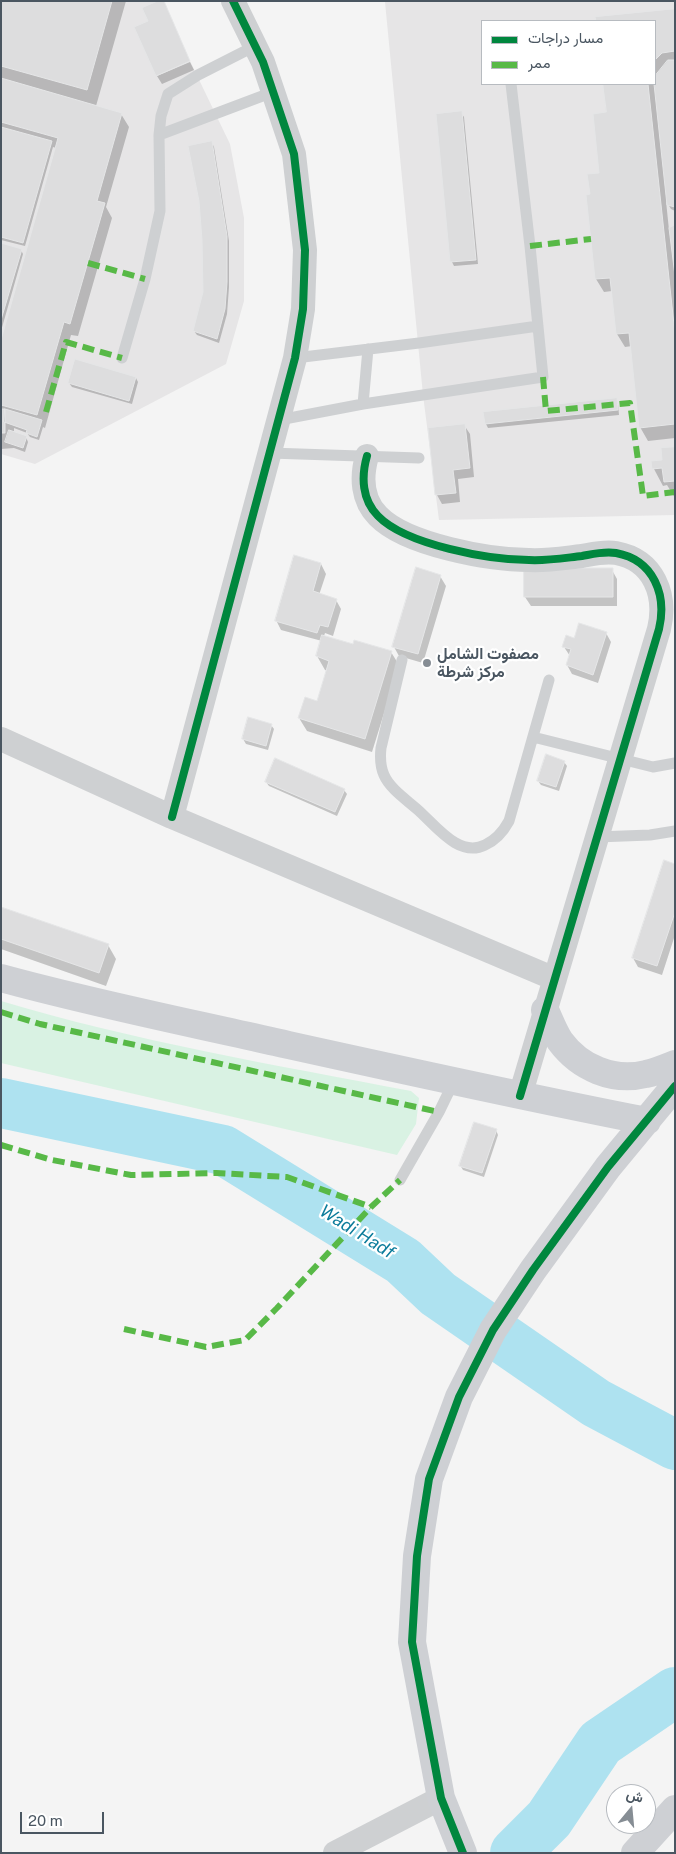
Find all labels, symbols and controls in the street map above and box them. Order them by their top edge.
legend [481,20,656,85]
text: مسار دراجات [528,29,603,46]
text: ممر [528,54,550,71]
place label: مصفوت الشامل مركز شرطة [437,644,539,682]
marker: مصفوت الشامل مركز شرطة [421,657,433,669]
water label: Wadi Hadf [315,1200,399,1264]
north arrow [606,1784,656,1834]
text: ش [625,1785,645,1806]
scale bar [22,1802,106,1834]
text: 20 m [28,1812,63,1829]

